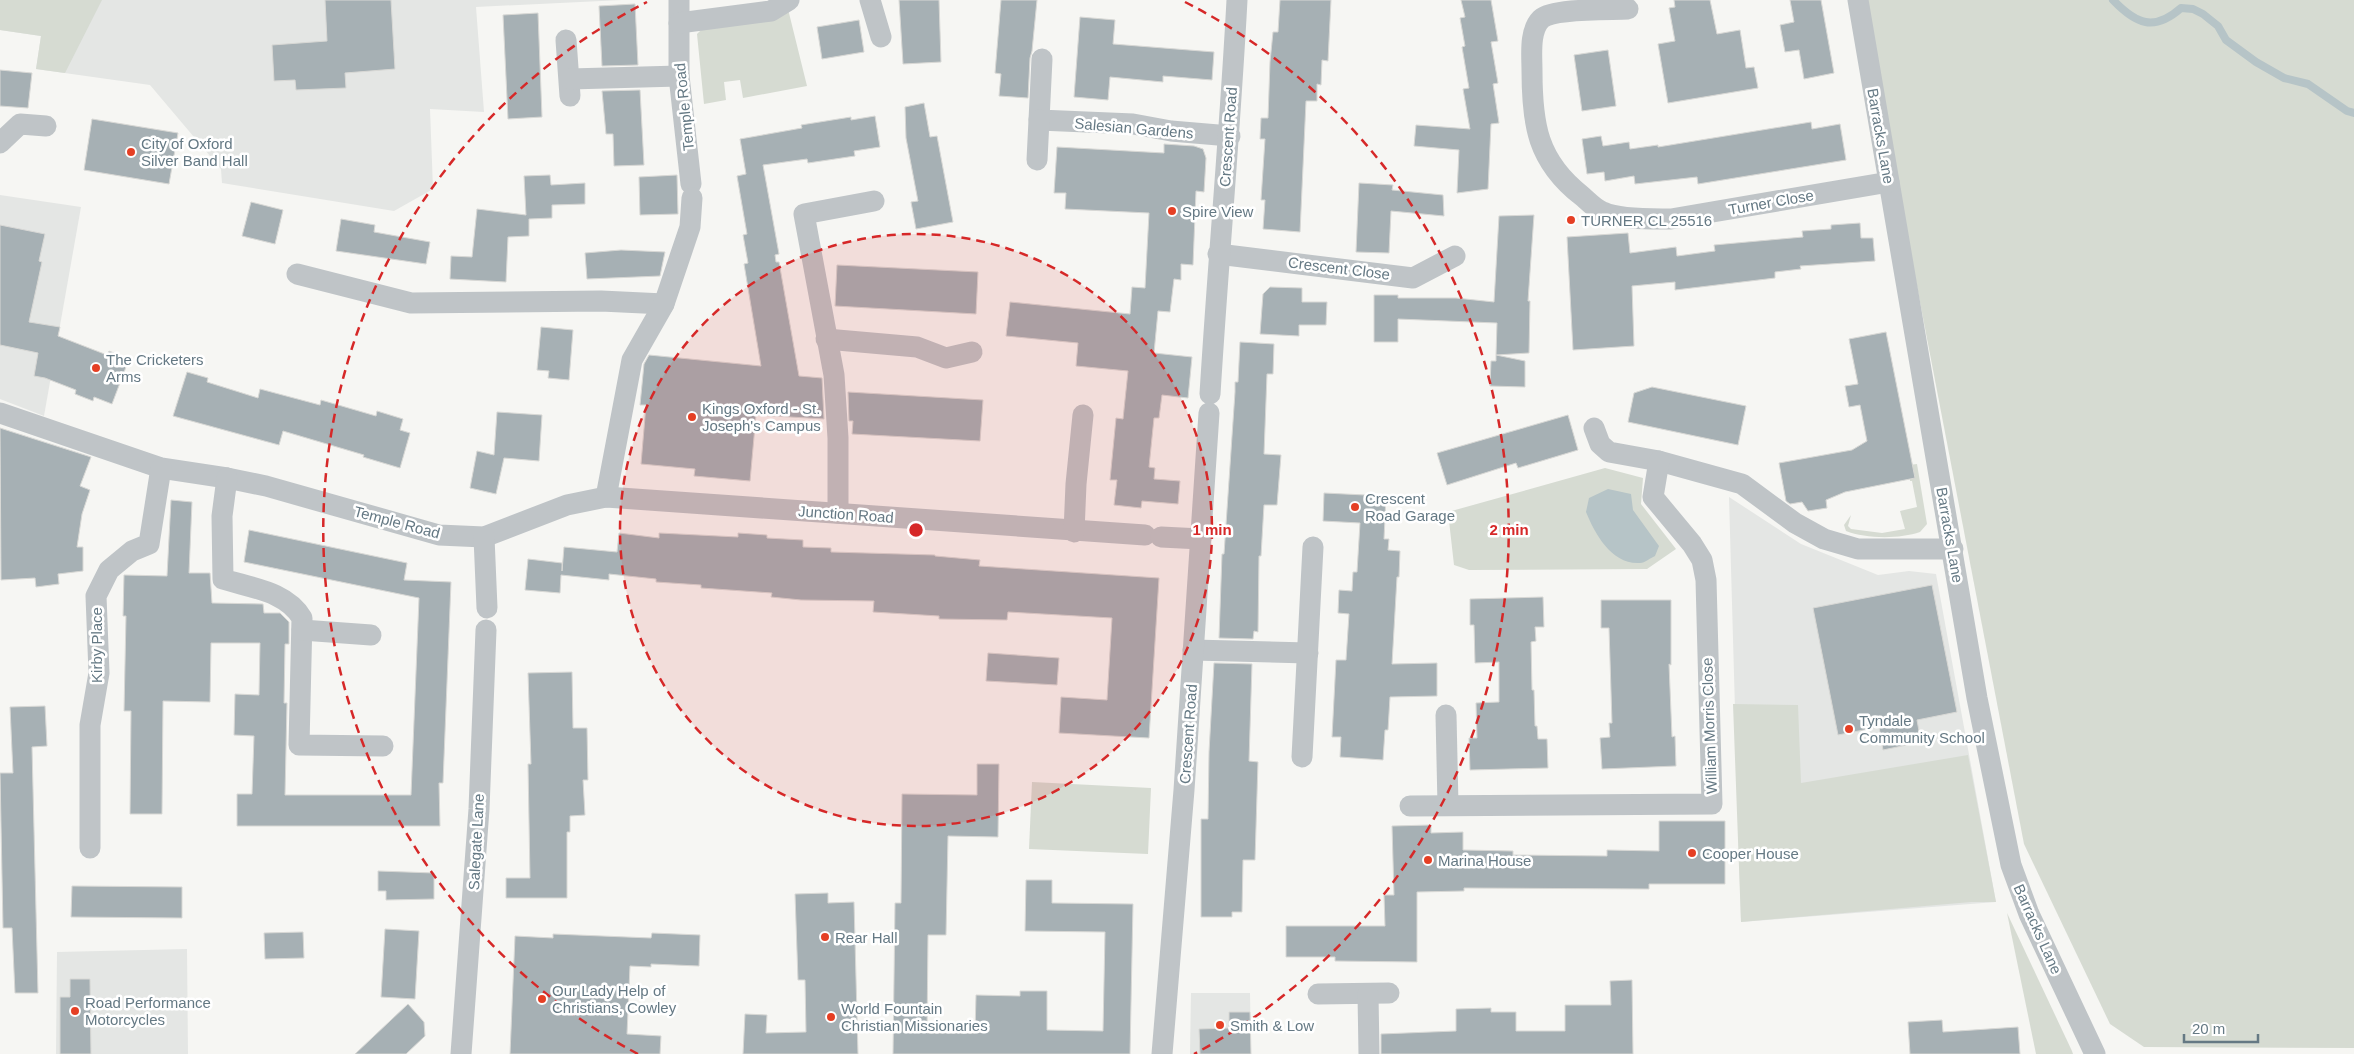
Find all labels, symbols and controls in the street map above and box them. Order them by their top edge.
street label: Temple Road [671,62,697,152]
street label: Crescent Road [1216,86,1240,188]
street label: Barracks Lane [1864,87,1898,185]
street label: Salesian Gardens [1074,114,1194,142]
place label: City of Oxford Silver Band Hall [141,135,248,169]
marker: City of Oxford Silver Band Hall [125,146,137,158]
street label: Turner Close [1727,186,1815,218]
place label: Spire View [1182,203,1254,220]
marker: Spire View [1166,205,1178,217]
place label: TURNER CL 25516 [1581,212,1712,229]
marker: TURNER CL 25516 [1565,214,1577,226]
street label: Crescent Close [1287,253,1391,283]
place label: The Cricketers Arms [106,351,204,385]
marker: The Cricketers Arms [90,362,102,374]
place label: Kings Oxford - St. Joseph's Campus [702,400,821,434]
marker: Kings Oxford - St. Joseph's Campus [686,411,698,423]
street label: Barracks Lane [1933,486,1967,584]
place label: Crescent Road Garage [1365,490,1455,524]
marker: Crescent Road Garage [1349,501,1361,513]
street label: Temple Road [352,502,442,542]
street label: Junction Road [798,502,894,526]
centre of rings [907,521,925,539]
text: 1 min [1192,521,1232,538]
text: 2 min [1489,521,1529,538]
street label: Kirby Place [88,607,105,683]
street label: William Morris Close [1698,657,1720,795]
street label: Crescent Road [1176,683,1200,785]
place label: Tyndale Community School [1859,712,1985,746]
marker: Tyndale Community School [1843,723,1855,735]
street label: Salegate Lane [465,793,487,891]
place label: Cooper House [1702,845,1799,862]
marker: Cooper House [1686,847,1698,859]
place label: Marina House [1438,852,1531,869]
marker: Marina House [1422,854,1434,866]
street label: Barracks Lane [2011,881,2065,977]
place label: Rear Hall [835,929,898,946]
marker: Rear Hall [819,931,831,943]
place label: Our Lady Help of Christians, Cowley [552,982,677,1016]
marker: Our Lady Help of Christians, Cowley [536,993,548,1005]
place label: Road Performance Motorcycles [85,994,211,1028]
place label: World Fountain Christian Missionaries [841,1000,988,1034]
marker: Road Performance Motorcycles [69,1005,81,1017]
marker: World Fountain Christian Missionaries [825,1011,837,1023]
scale bar [2184,1012,2258,1044]
place label: Smith & Low [1230,1017,1314,1034]
marker: Smith & Low [1214,1019,1226,1031]
text: 20 m [2192,1020,2225,1037]

